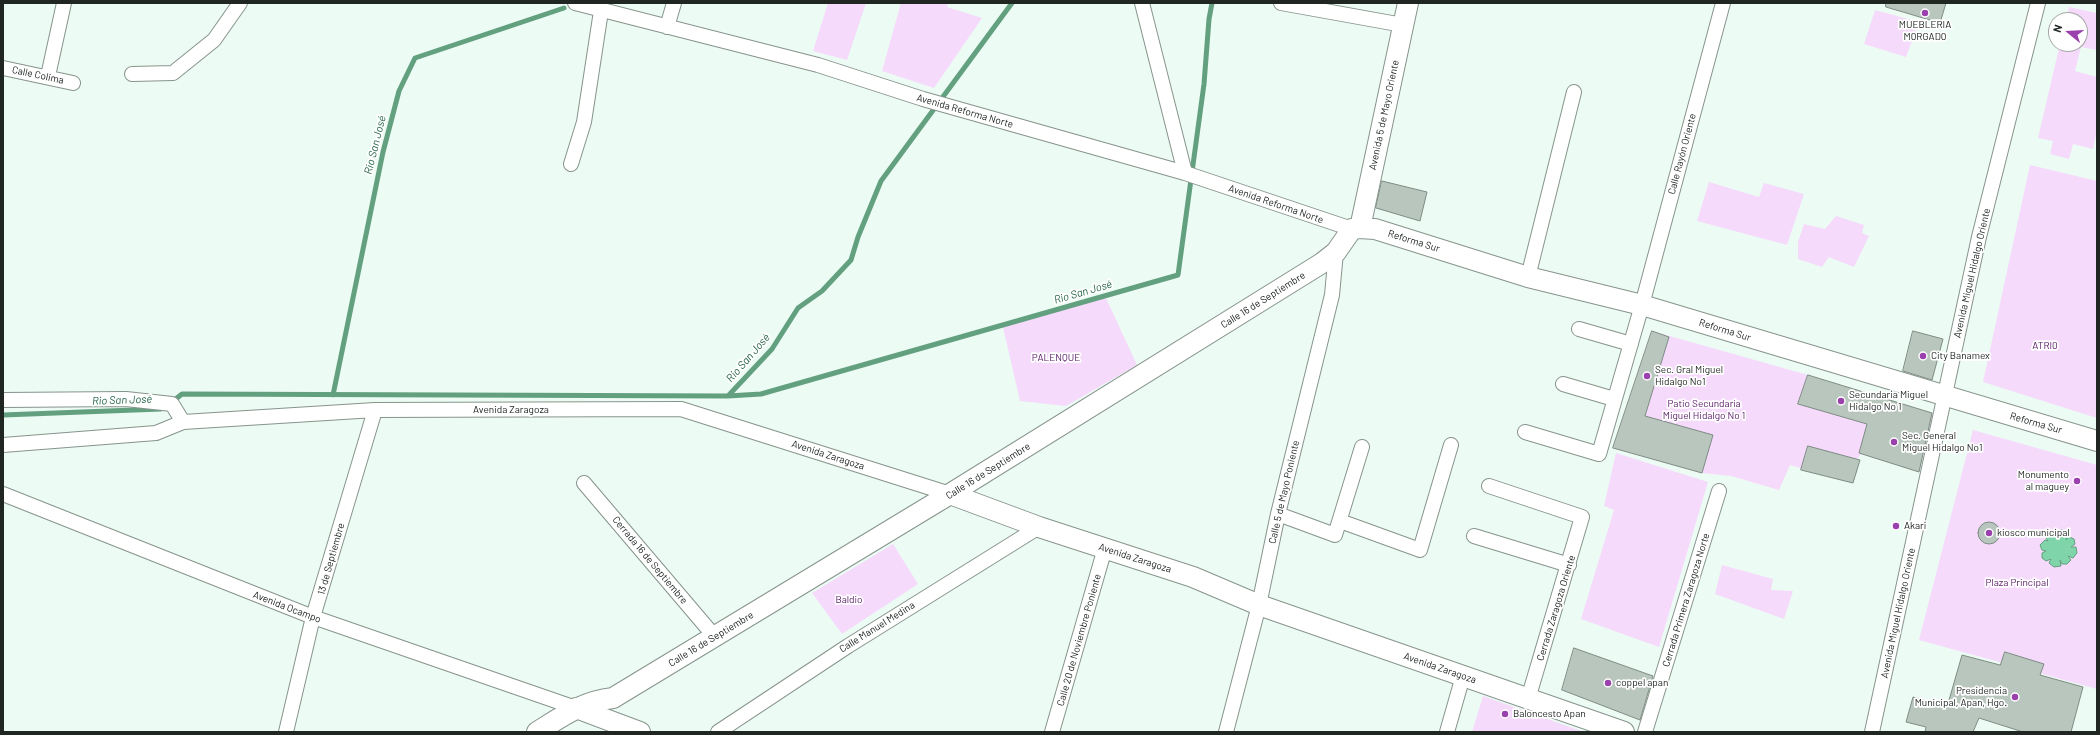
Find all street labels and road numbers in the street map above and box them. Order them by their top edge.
street label: Avenida 5 de Mayo Oriente [1366,59,1402,171]
street label: Calle Colima [11,64,65,86]
street label: Avenida Reforma Norte [915,91,1015,131]
street label: Calle Rayón Oriente [1665,112,1699,196]
street label: Avenida Reforma Norte [1227,182,1325,226]
street label: Avenida Miguel Hidalgo Oriente [1951,207,1993,339]
street label: Reforma Sur [1387,227,1441,255]
street label: Calle 16 de Septiembre [1219,269,1307,331]
street label: Reforma Sur [1698,316,1752,344]
street label: Avenida Zaragoza [473,404,549,416]
street label: Reforma Sur [2009,410,2063,436]
street label: Avenida Zaragoza [790,438,866,472]
street label: Calle 5 de Mayo Poniente [1266,439,1302,545]
street label: Calle 16 de Septiembre [944,440,1032,502]
street label: Cerrada 16 de Septiembre [610,514,690,606]
street label: 13 de Septiembre [315,522,347,596]
street label: Cerrada Primera Zaragoza Norte [1660,532,1712,668]
street label: Avenida Zaragoza [1097,541,1173,575]
street label: Avenida Miguel Hidalgo Oriente [1878,547,1918,679]
street label: Cerrada Zaragoza Oriente [1534,554,1578,662]
street label: Calle 20 de Noviembre Poniente [1054,573,1104,707]
street label: Avenida Ocampo [251,589,323,625]
street label: Calle Manuel Medina [837,599,917,655]
street label: Calle 16 de Septiembre [666,609,756,669]
street label: Avenida Zaragoza [1402,650,1478,686]

